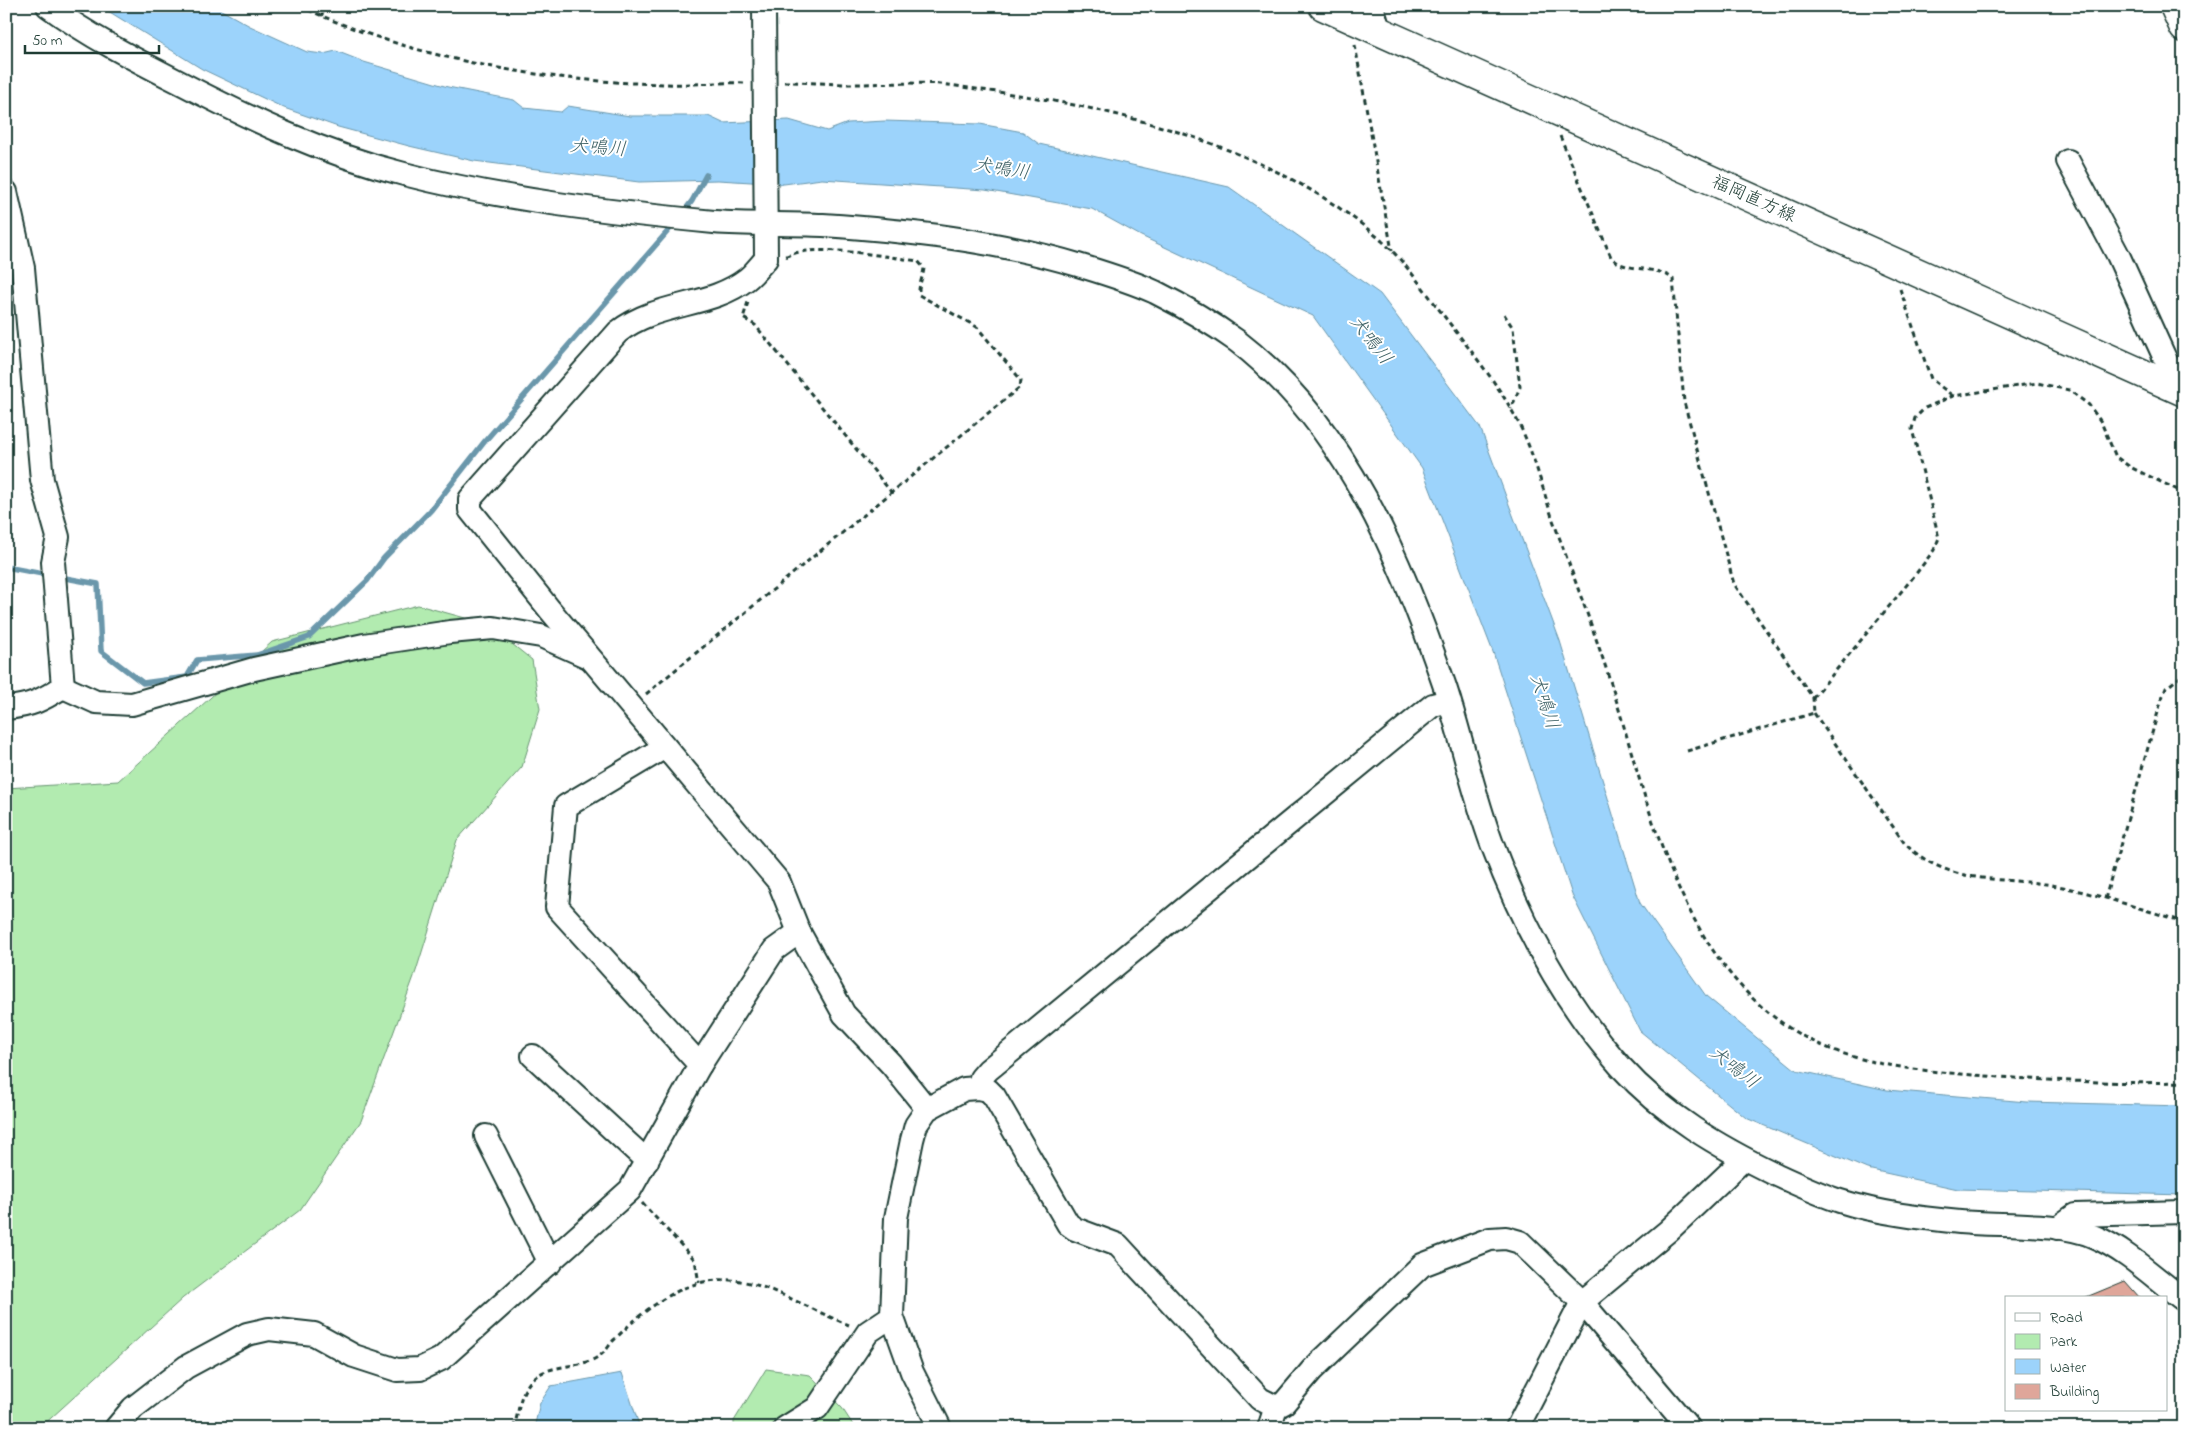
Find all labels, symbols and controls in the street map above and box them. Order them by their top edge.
scale bar [25,22,159,54]
text: 50 m [32,30,63,52]
water label: 犬鳴川 [568,133,627,164]
water label: 犬鳴川 [971,152,1032,187]
street label: 福岡直方線 [1707,170,1800,230]
water label: 犬鳴川 [1342,310,1398,371]
water label: 犬鳴川 [1522,670,1565,733]
water label: 犬鳴川 [1703,1040,1764,1096]
legend [2005,1296,2168,1412]
text: Road [2050,1307,2083,1329]
text: Park [2050,1331,2078,1353]
text: Water [2050,1357,2086,1379]
text: Building [2049,1381,2099,1404]

